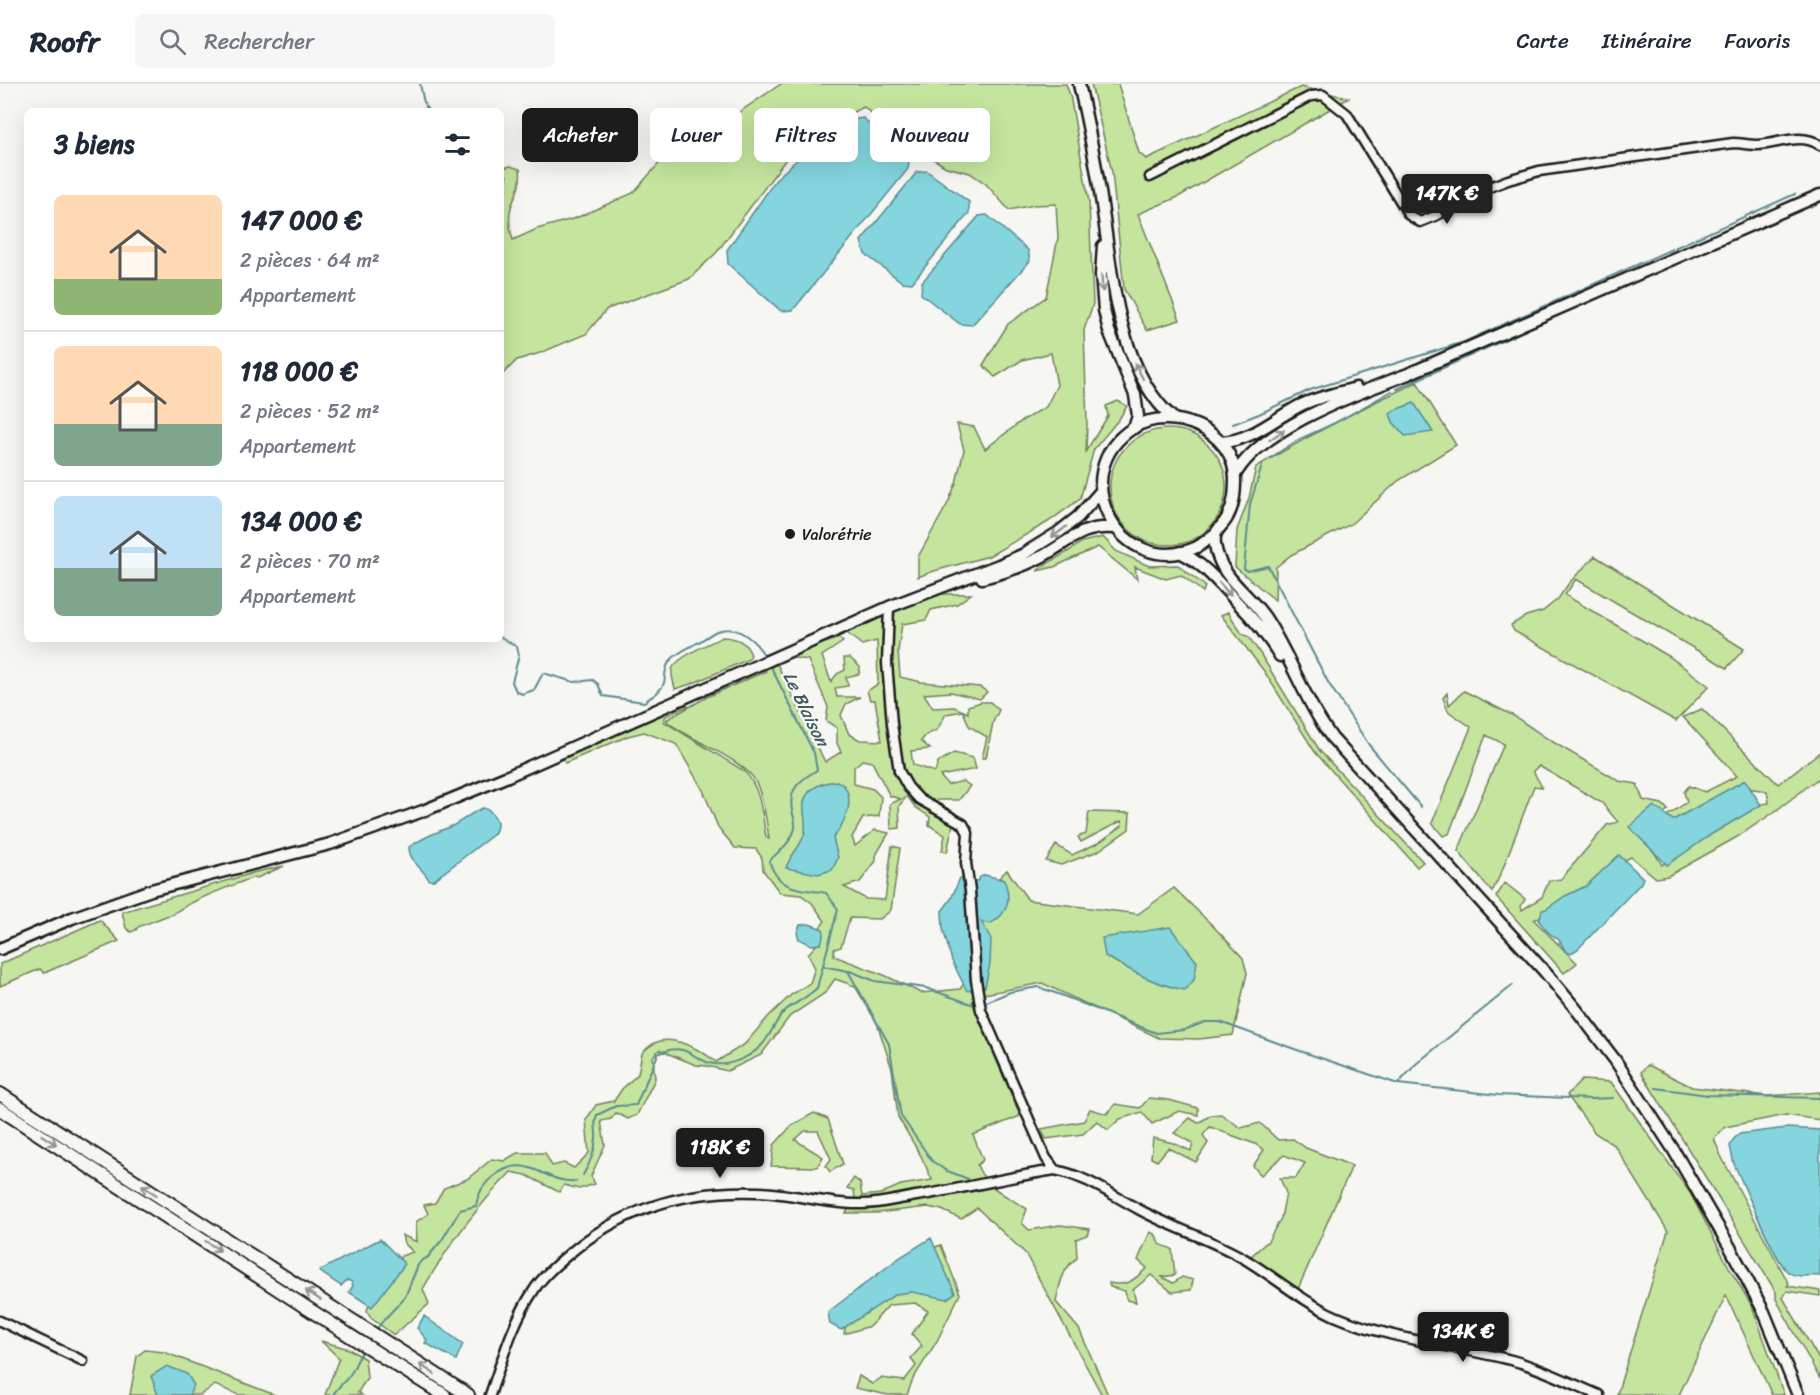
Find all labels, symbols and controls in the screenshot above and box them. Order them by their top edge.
search box [135,14,555,68]
text: Roofr [30,17,99,66]
text: Rechercher [204,22,314,61]
text: Carte [1517,22,1569,60]
text: Itinéraire [1602,22,1692,60]
text: Favoris [1725,22,1790,60]
icon: search [156,25,189,58]
chip: Acheter [522,108,638,162]
chip: Louer [650,108,742,162]
chip: Filtres [754,108,858,162]
chip: Nouveau [870,108,990,162]
text: 3 biens [54,121,135,167]
icon: filters [441,128,474,161]
pin: 147K € [1398,174,1496,225]
text: 147K € [1415,176,1479,211]
text: 147 000 € [240,197,362,243]
icon: home [102,219,174,291]
text: 2 pièces · 64 m² [240,243,380,278]
one-way arrow [1097,273,1108,293]
text: Appartement [240,278,356,313]
text: 118 000 € [240,348,358,394]
one-way arrow [1133,363,1145,381]
icon: home [102,370,174,442]
text: 2 pièces · 52 m² [240,394,380,429]
text: Appartement [240,429,356,464]
one-way arrow [1268,429,1285,441]
text: 134 000 € [240,498,362,544]
icon: home [102,520,174,592]
place label: Valorétrie [802,520,872,549]
one-way arrow [1051,526,1067,538]
marker: Valorétrie [783,527,797,541]
text: 2 pièces · 70 m² [240,544,380,579]
text: Appartement [240,579,356,614]
one-way arrow [1218,581,1232,596]
water label: Le Blaison [774,666,839,754]
pin: 118K € [671,1128,769,1179]
text: 118K € [690,1130,750,1165]
one-way arrow [40,1135,57,1147]
one-way arrow [141,1183,158,1195]
one-way arrow [204,1240,221,1252]
one-way arrow [305,1289,322,1301]
pin: 134K € [1414,1312,1512,1363]
text: 134K € [1432,1314,1494,1349]
one-way arrow [420,1363,436,1375]

